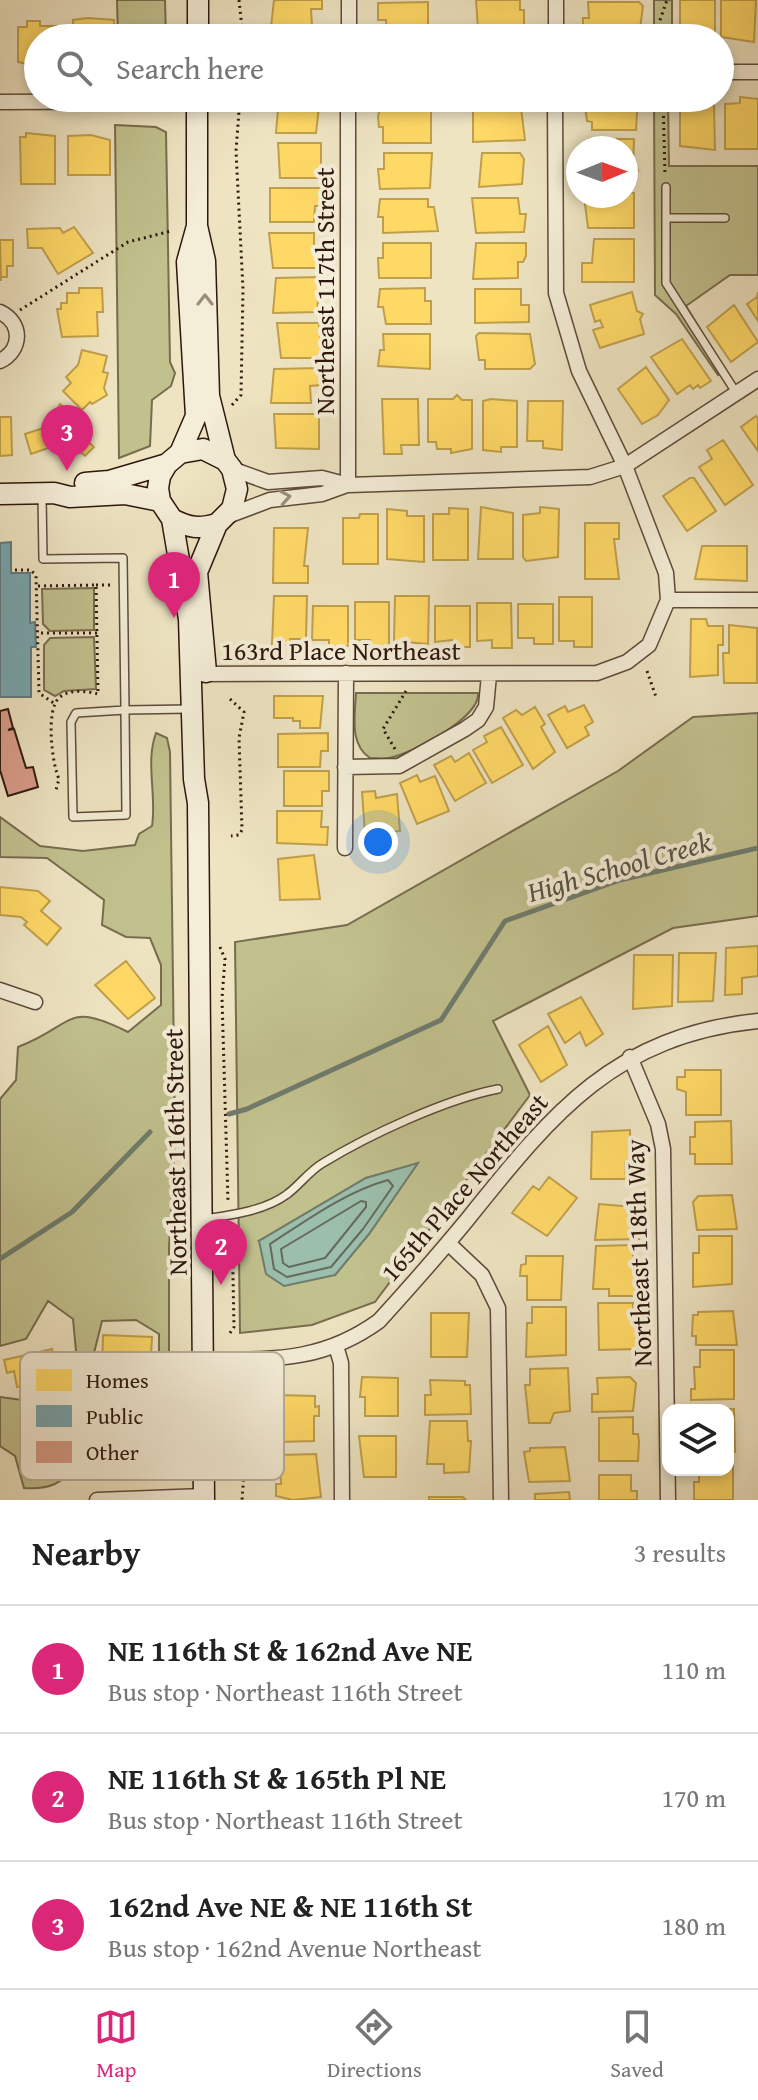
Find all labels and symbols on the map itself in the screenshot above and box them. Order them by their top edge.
north arrow [566,136,638,208]
street label: Northeast 117th Street [305,167,344,415]
one-way arrow [196,293,214,306]
pin: 3 [41,405,93,471]
one-way arrow [279,490,292,507]
pin: 1 [148,552,200,618]
street label: 163rd Place Northeast [221,631,461,670]
water label: High School Creek [521,820,716,912]
your location [358,822,398,862]
street label: Northeast 116th Street [153,1028,197,1276]
street label: 165th Place Northeast [371,1084,557,1290]
street label: Northeast 118th Way [615,1138,661,1368]
pin: 2 [195,1219,247,1285]
legend [20,1352,284,1480]
text: Homes [86,1364,149,1396]
text: Public [86,1400,143,1432]
text: Other [86,1436,139,1468]

